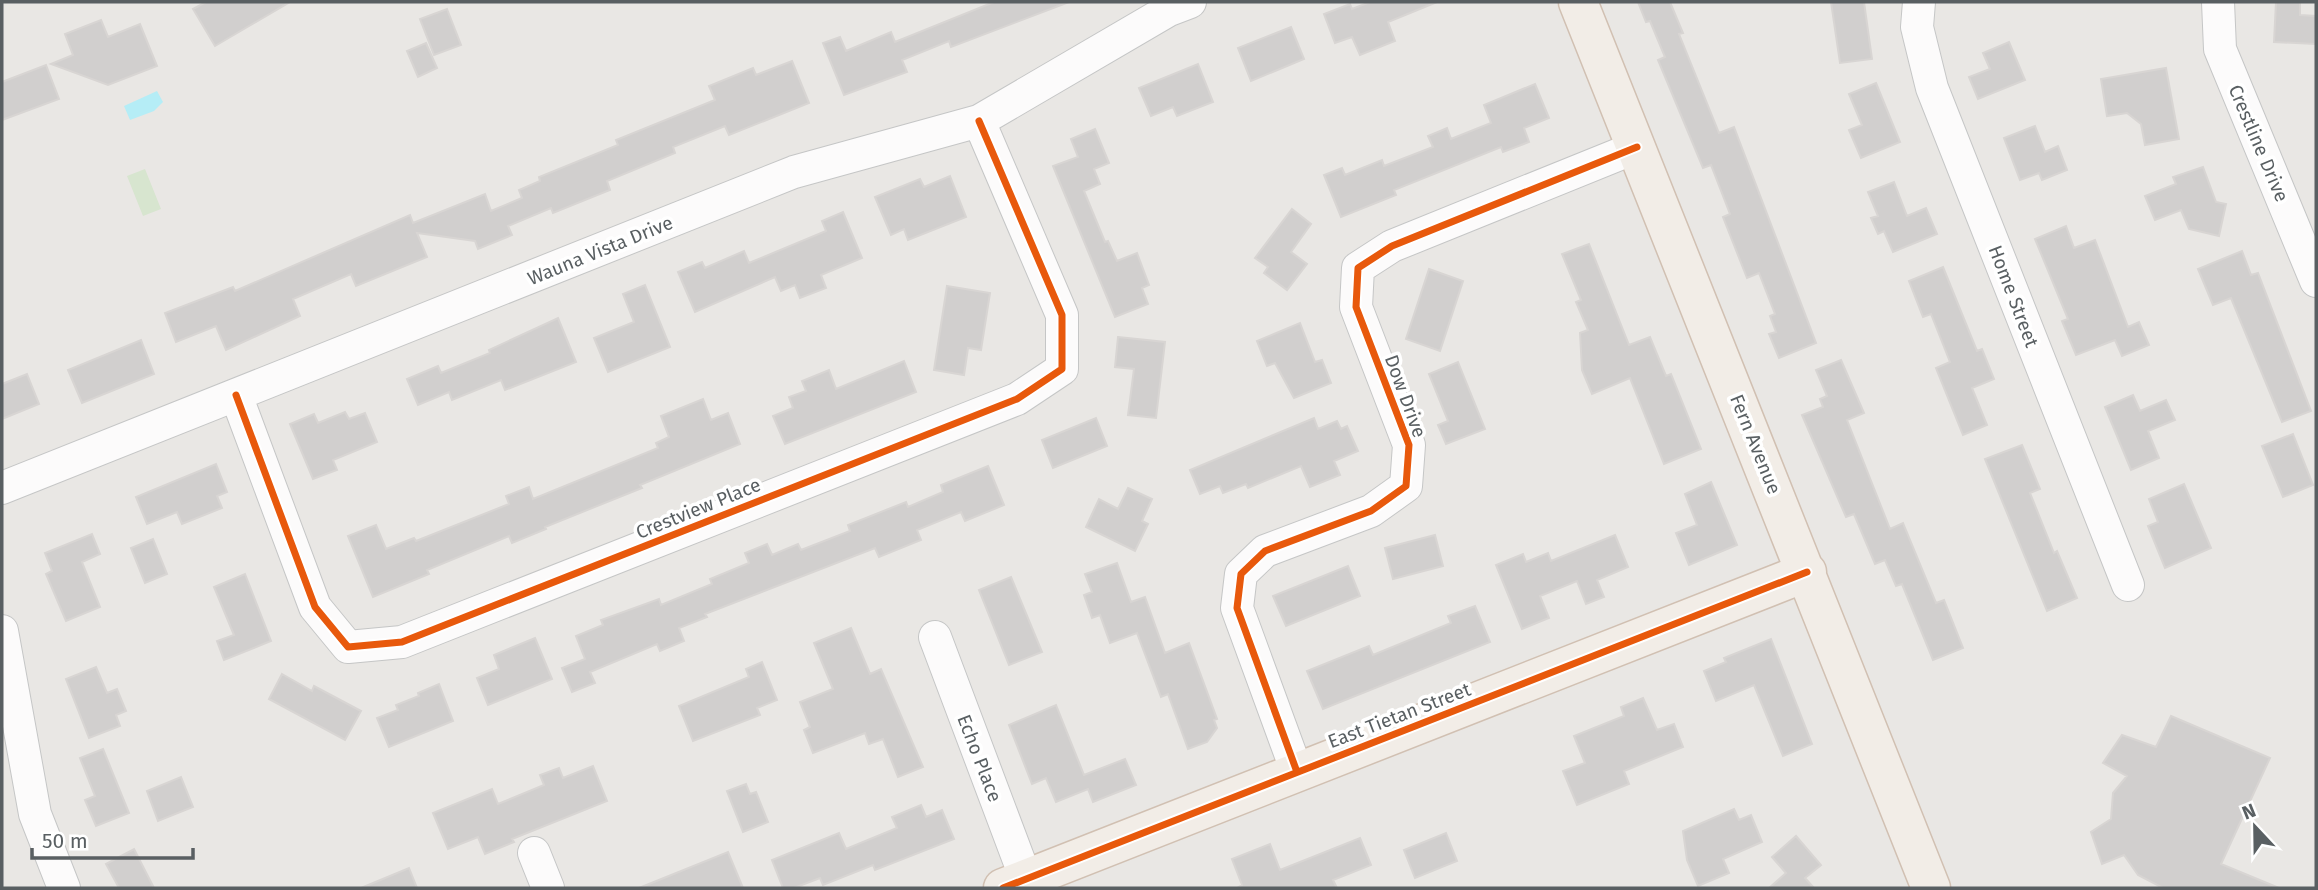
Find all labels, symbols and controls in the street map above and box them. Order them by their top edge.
street label: Crestline Drive [2224,81,2294,205]
street label: Wauna Vista Drive [524,211,676,290]
street label: Home Street [1984,242,2044,350]
street label: Dow Drive [1380,352,1431,441]
street label: Fern Avenue [1725,391,1786,497]
street label: Crestview Place [632,473,764,544]
street label: East Tietan Street [1324,678,1474,753]
street label: Echo Place [952,711,1007,805]
north arrow [2220,792,2290,862]
text: N [2239,799,2259,825]
scale bar [32,816,192,860]
text: 50 m [42,828,88,854]

